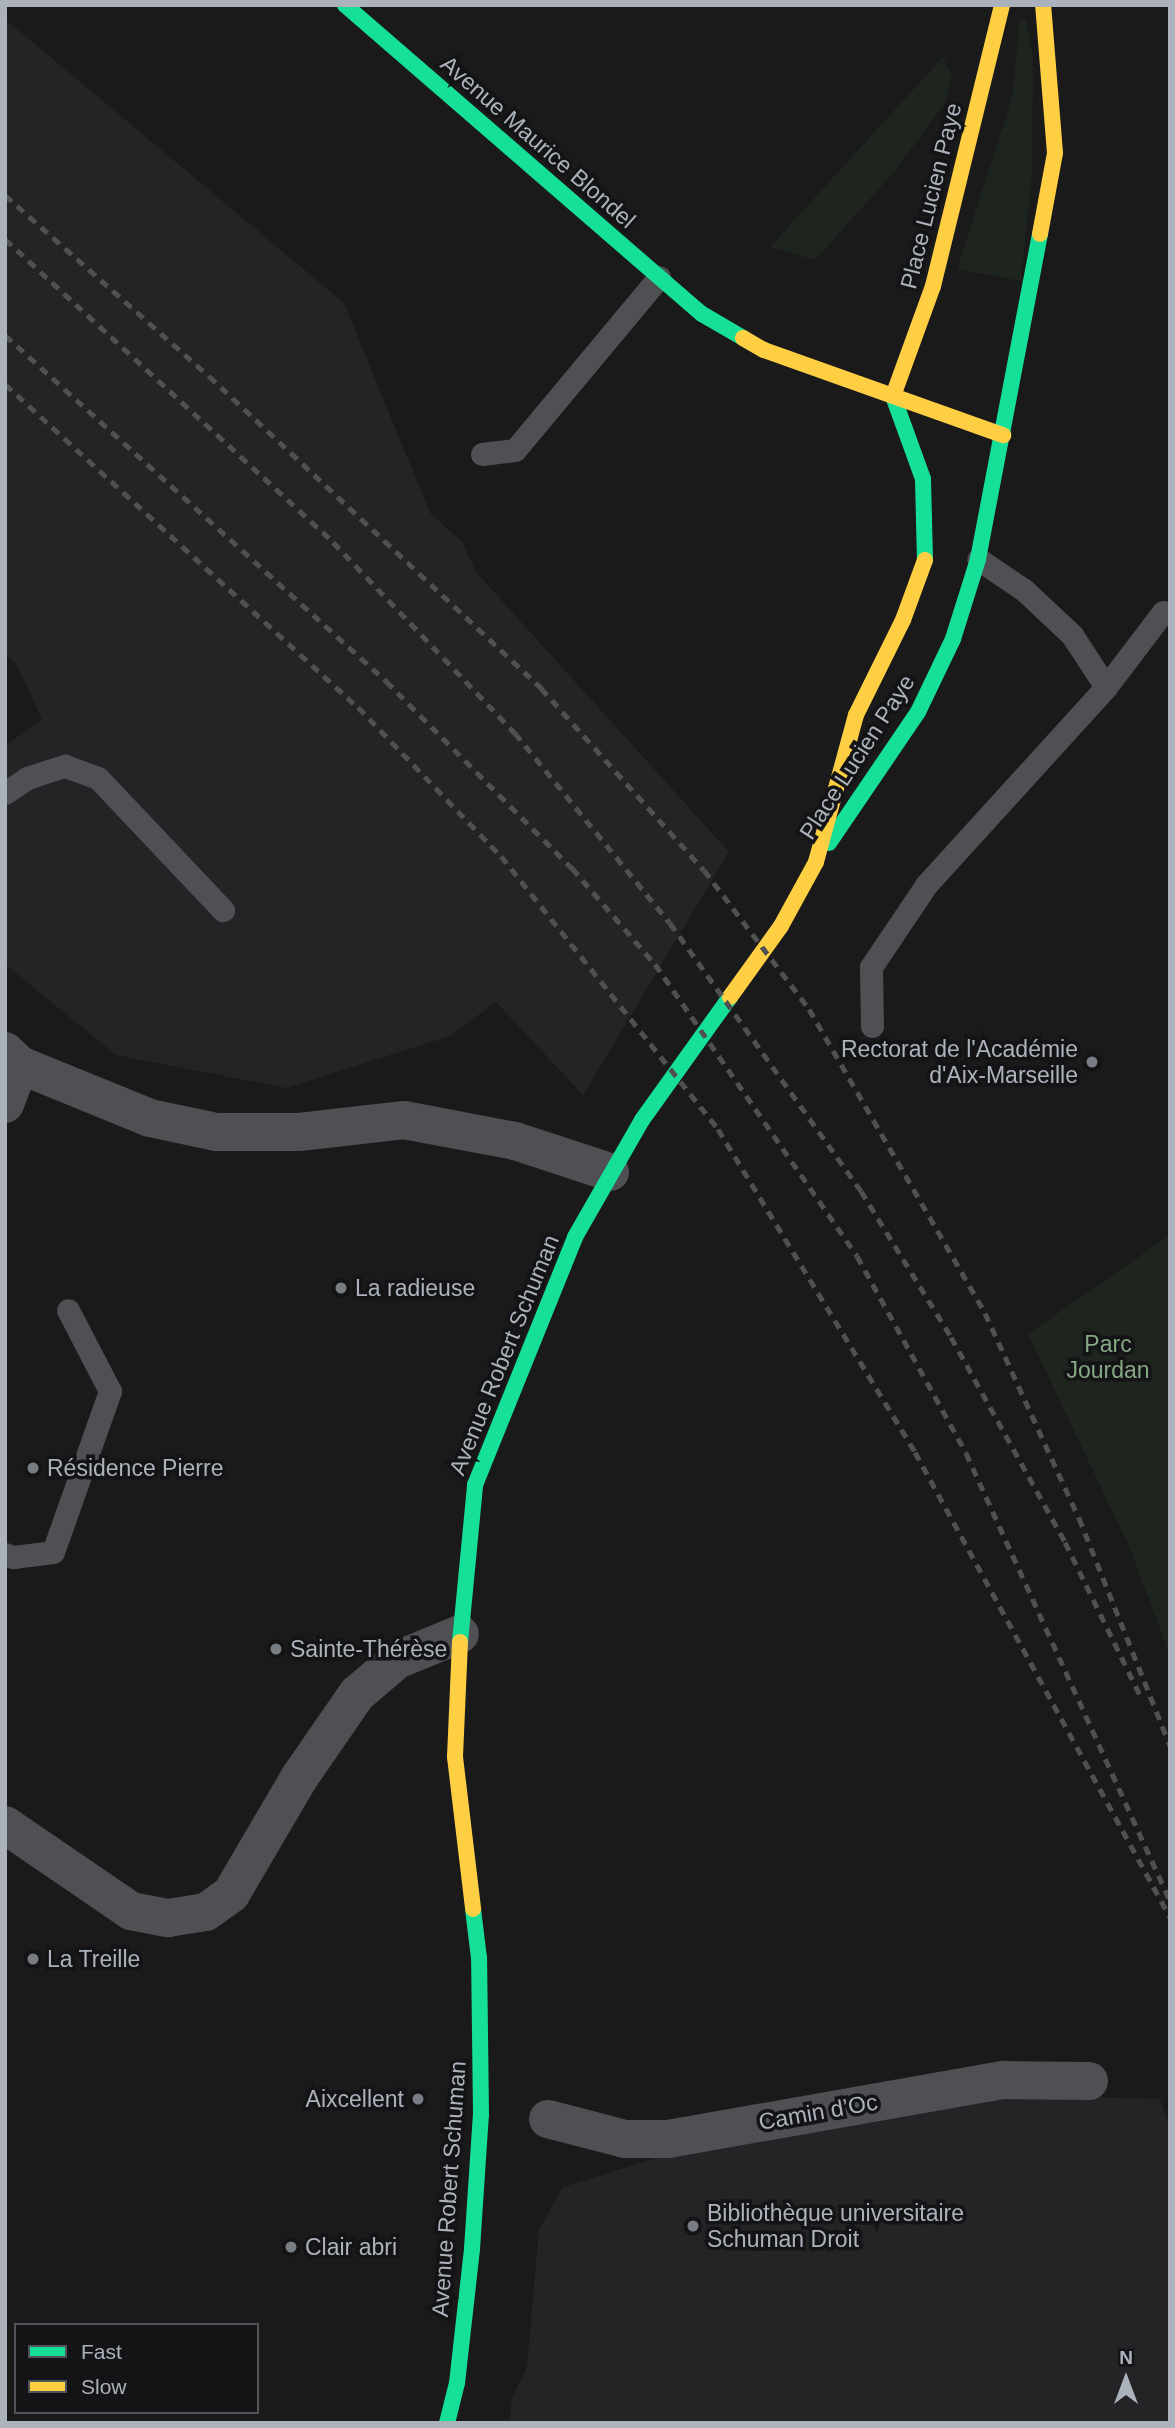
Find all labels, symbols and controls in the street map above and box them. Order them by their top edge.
street label: Avenue Maurice Blondel [435,50,641,234]
street label: Place Lucien Paye [895,100,967,292]
street label: Place Lucien Paye [794,670,920,844]
place label: Rectorat de l'Académie d'Aix-Marseille [841,1035,1078,1089]
marker: Rectorat de l'Académie d'Aix-Marseille [1084,1054,1100,1070]
street label: Avenue Robert Schuman [443,1231,565,1479]
place label: La radieuse [355,1274,475,1302]
marker: La radieuse [333,1280,349,1296]
park label: Parc Jourdan [1066,1330,1150,1384]
place label: Résidence Pierre [47,1454,223,1482]
marker: Résidence Pierre [25,1460,41,1476]
place label: Sainte-Thérèse [290,1635,447,1663]
marker: Sainte-Thérèse [268,1641,284,1657]
place label: La Treille [47,1945,141,1973]
marker: La Treille [25,1951,41,1967]
street label: Avenue Robert Schuman [426,2060,472,2318]
place label: Aixcellent [306,2085,404,2113]
street label: Camin d’Oc [756,2088,880,2136]
marker: Aixcellent [410,2091,426,2107]
place label: Bibliothèque universitaire Schuman Droit [707,2199,964,2253]
marker: Bibliothèque universitaire Schuman Droit [685,2218,701,2234]
place label: Clair abri [305,2233,397,2261]
marker: Clair abri [283,2239,299,2255]
legend [14,2323,259,2414]
text: Fast [81,2340,122,2363]
north arrow [1091,2344,1161,2414]
text: N [1119,2347,1133,2368]
text: Slow [81,2375,127,2398]

